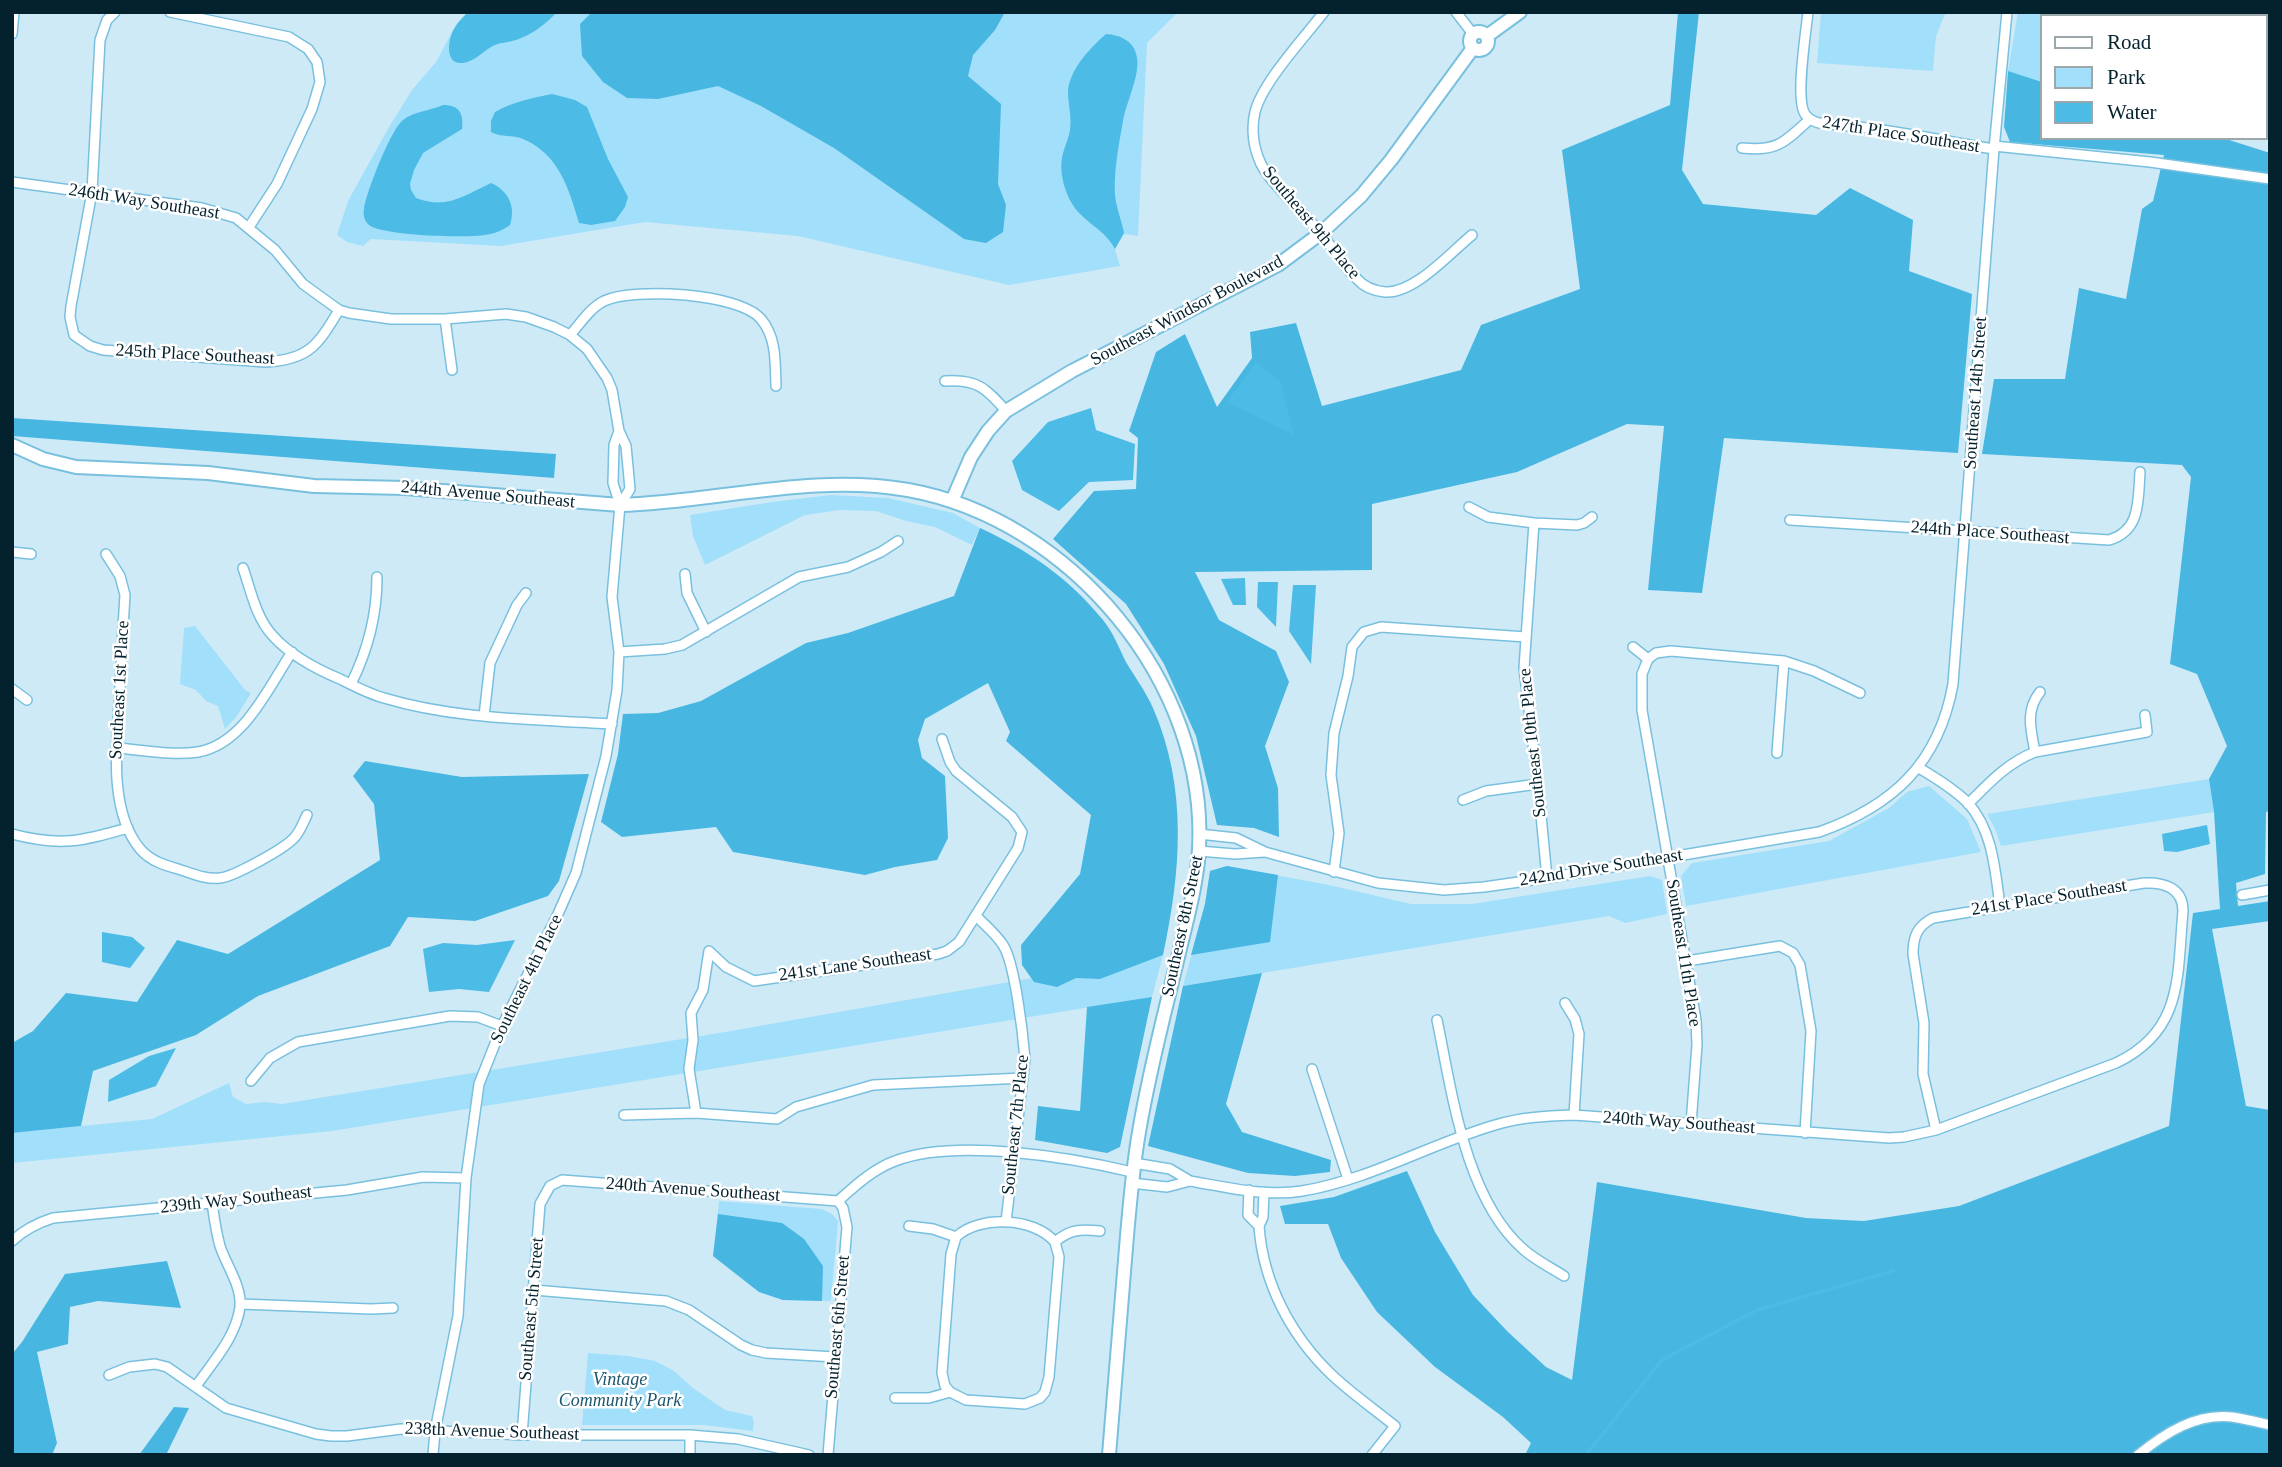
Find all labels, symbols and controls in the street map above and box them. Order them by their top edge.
legend [2040,14,2268,140]
text: Road [2107,30,2151,54]
text: Park [2107,65,2146,89]
text: Water [2107,100,2157,124]
street label: 247th Place Southeast [1821,112,1981,158]
street label: Southeast 9th Place [1257,162,1365,284]
street label: 246th Way Southeast [67,179,221,225]
street label: Southeast Windsor Boulevard [1087,251,1287,371]
street label: Southeast 14th Street [1960,316,1992,470]
street label: 245th Place Southeast [115,340,275,370]
street label: 244th Avenue Southeast [400,477,576,513]
street label: 244th Place Southeast [1910,517,2070,549]
street label: Southeast 1st Place [106,620,134,760]
street label: Southeast 10th Place [1514,667,1552,819]
street label: 242nd Drive Southeast [1518,844,1684,892]
street label: Southeast 8th Street [1157,853,1209,999]
street label: 241st Place Southeast [1970,875,2128,921]
street label: Southeast 11th Place [1661,878,1705,1028]
street label: Southeast 4th Place [486,911,568,1047]
street label: 241st Lane Southeast [777,944,933,986]
street label: Southeast 7th Place [998,1054,1034,1196]
street label: 240th Way Southeast [1602,1107,1756,1139]
street label: 240th Avenue Southeast [605,1173,781,1207]
street label: 239th Way Southeast [159,1181,313,1219]
street label: Southeast 5th Street [515,1236,549,1382]
street label: Southeast 6th Street [821,1254,855,1400]
park label: Vintage Community Park [559,1369,681,1412]
street label: 238th Avenue Southeast [404,1418,580,1446]

